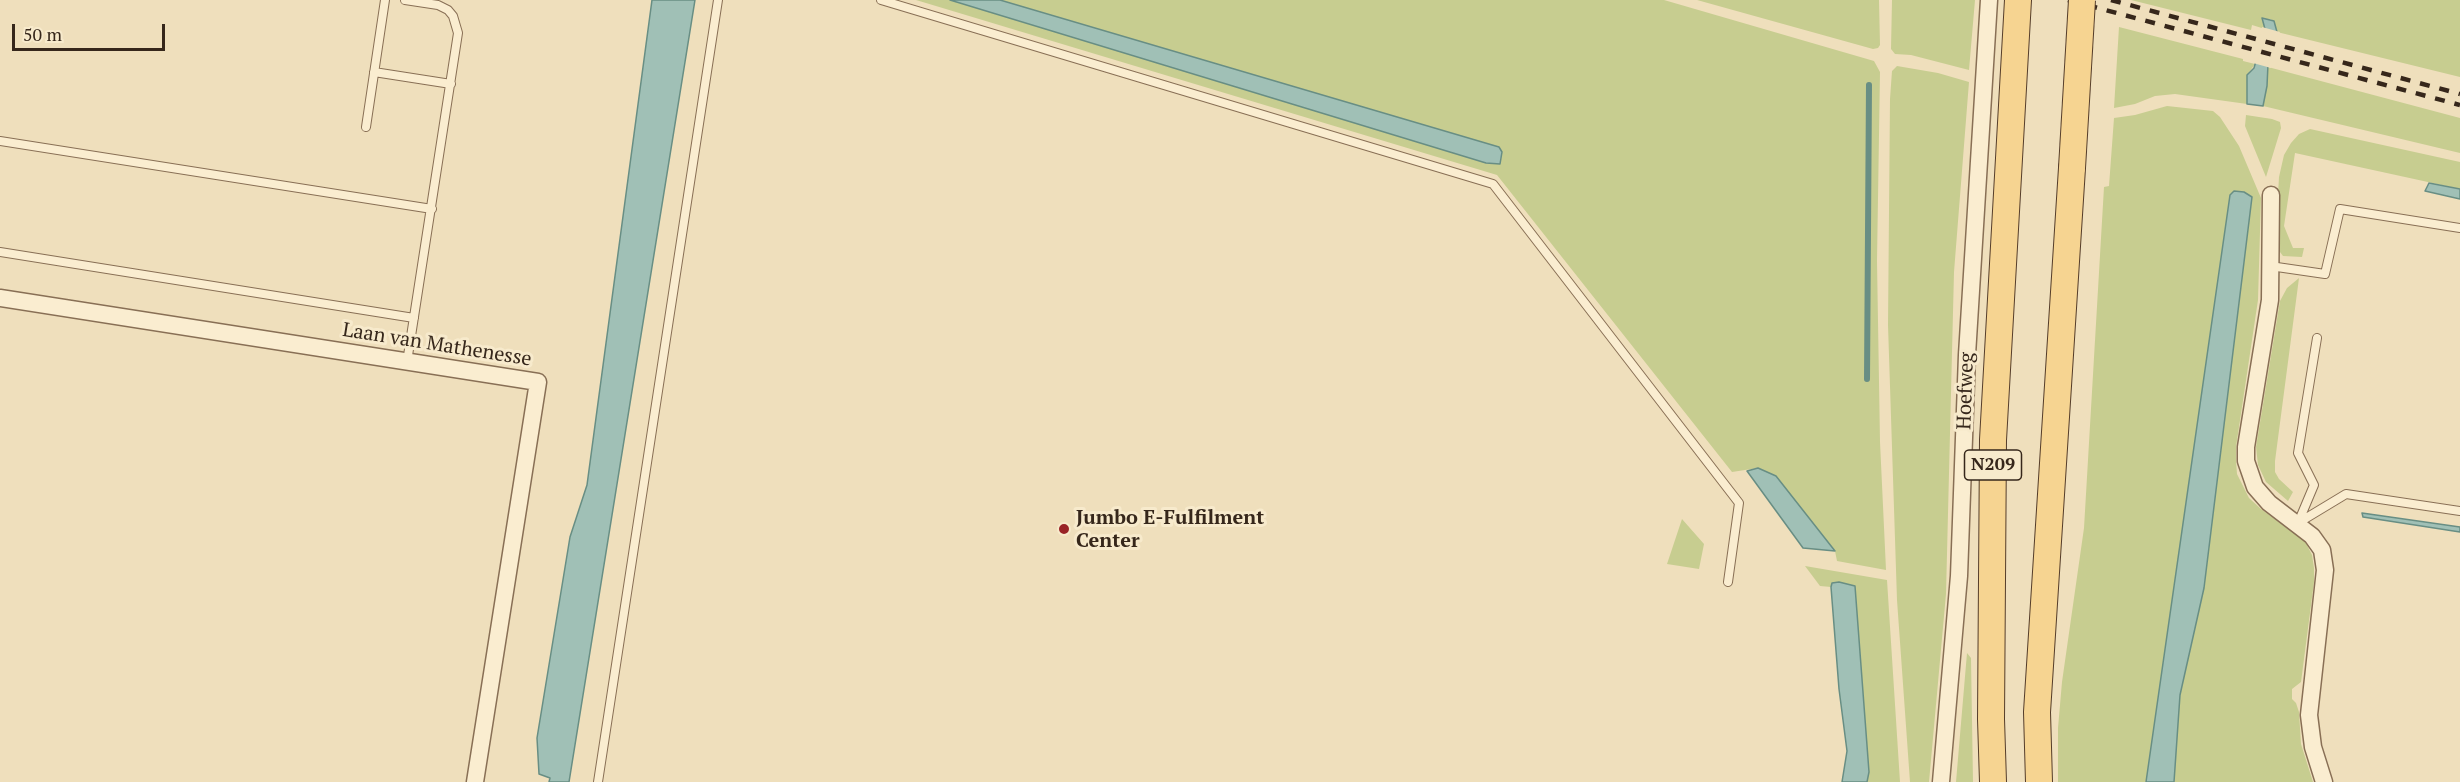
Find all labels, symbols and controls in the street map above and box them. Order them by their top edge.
scale bar [15,12,168,50]
text: 50 m [23,22,62,46]
street label: Laan van Mathenesse [341,318,533,372]
street label: Hoefweg [1953,352,1979,430]
road number: N209 [1964,450,2022,480]
place label: Jumbo E-Fulfilment Center [1076,506,1264,553]
marker: Jumbo E-Fulfilment Center [1057,522,1071,536]

